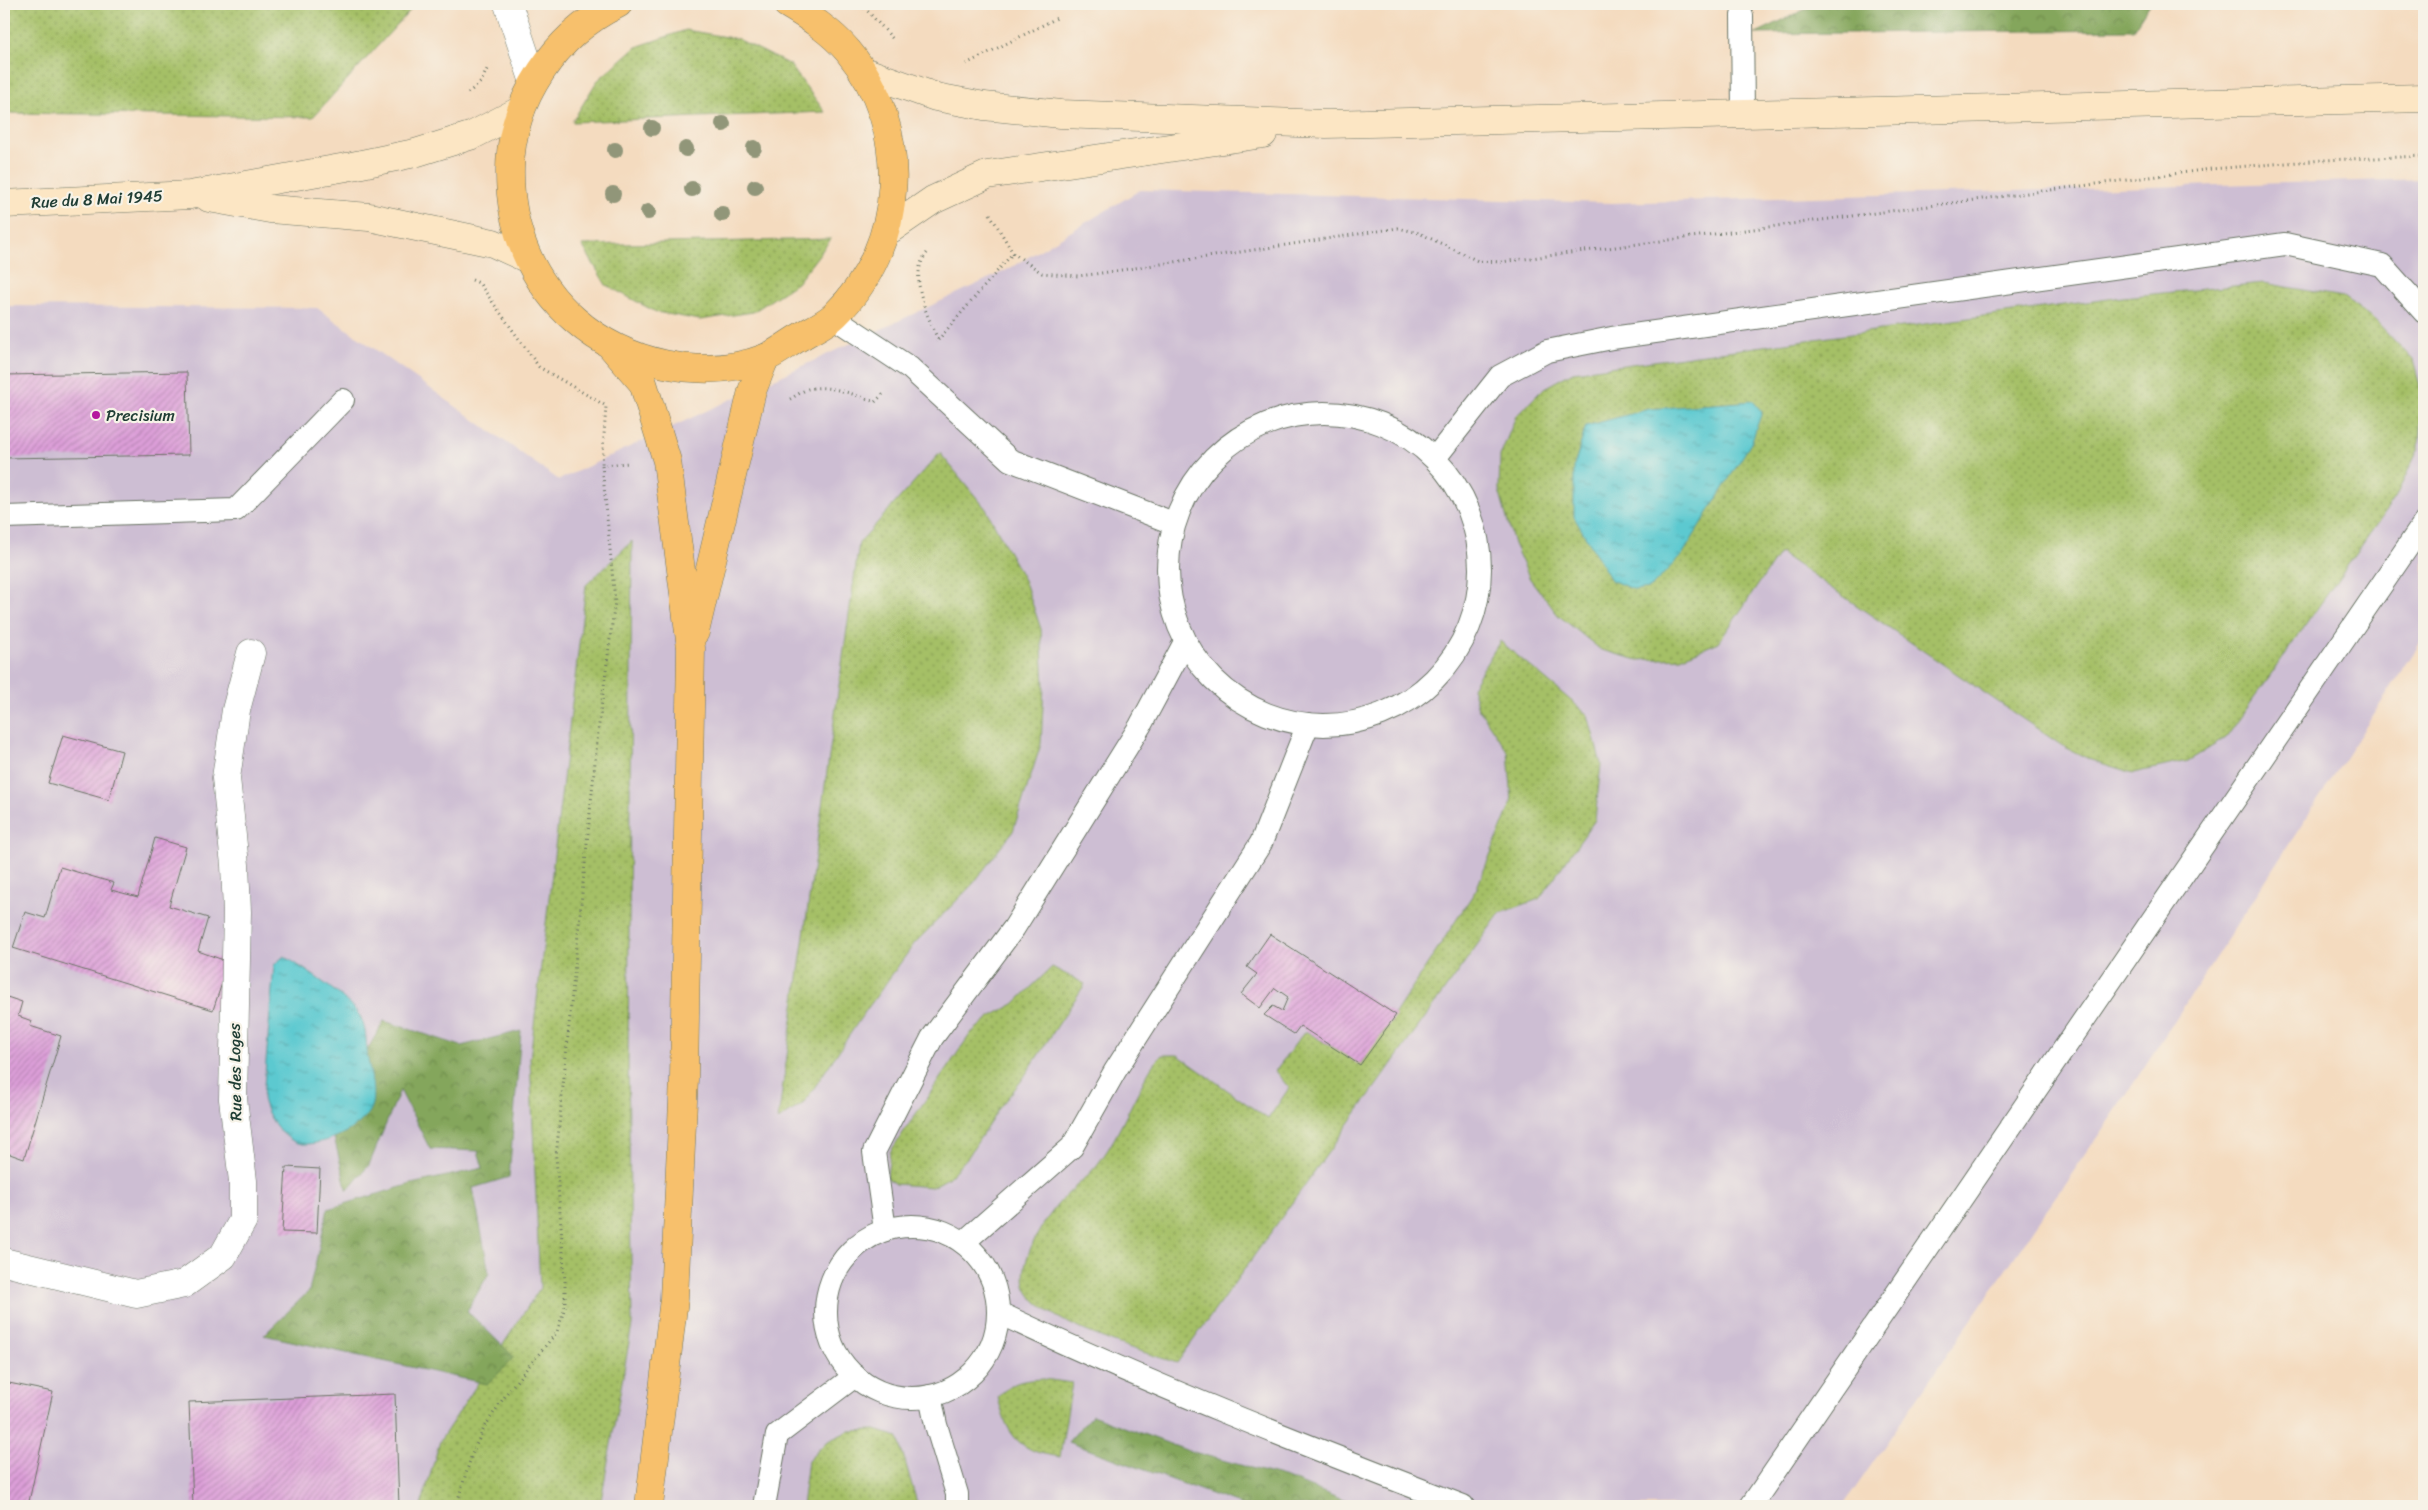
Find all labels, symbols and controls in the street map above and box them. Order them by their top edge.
street label: Rue du 8 Mai 1945 [30,181,164,217]
place label: Precisium [106,401,175,430]
marker: Precisium [90,409,102,421]
street label: Rue des Loges [220,1022,250,1121]

